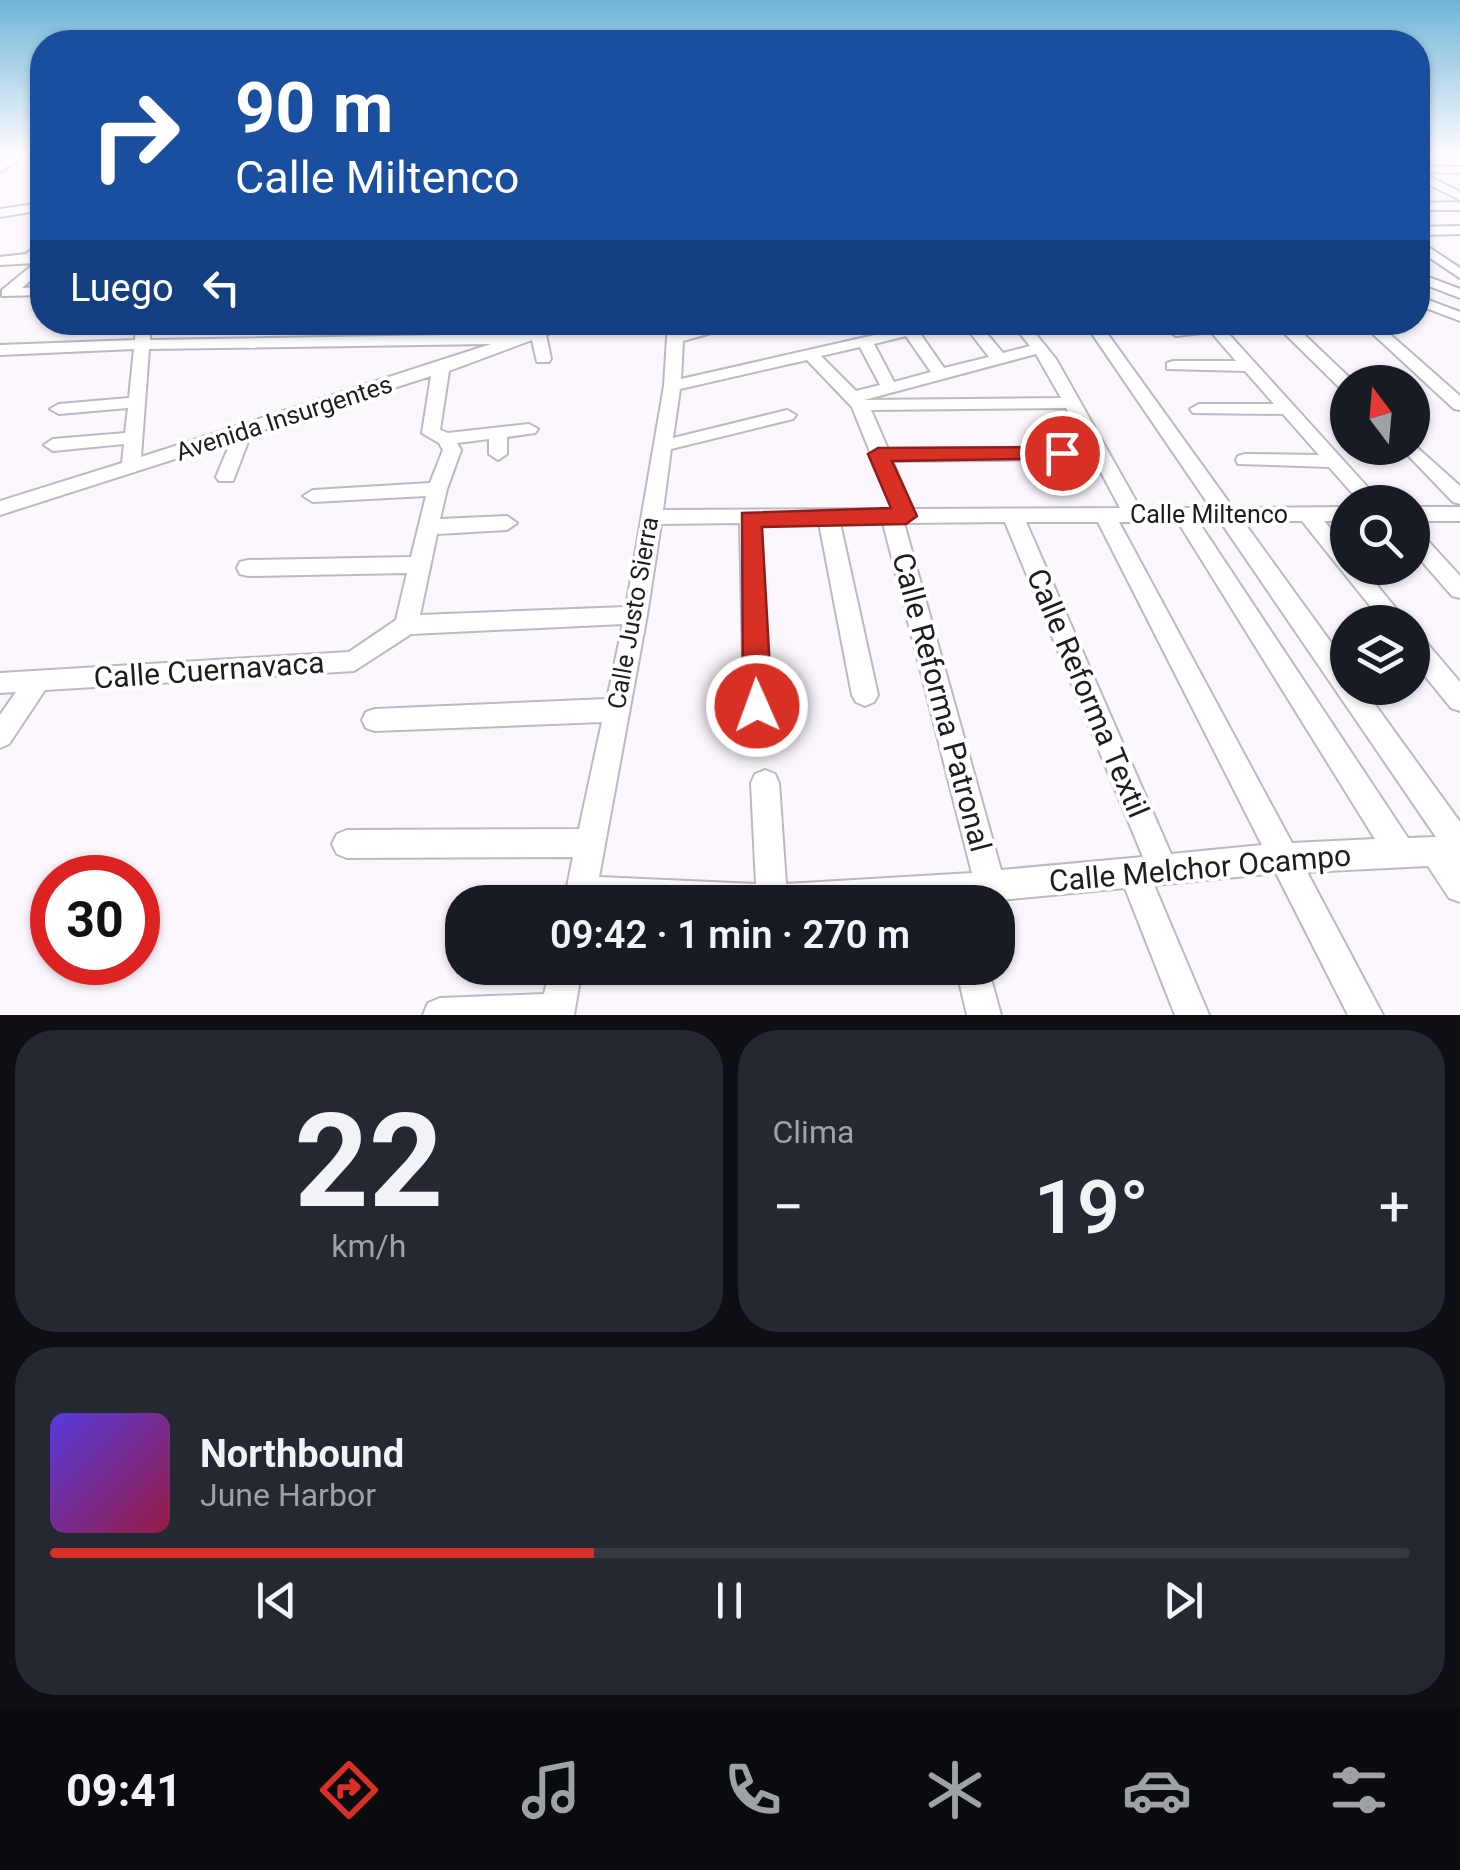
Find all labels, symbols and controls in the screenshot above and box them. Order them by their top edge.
text: 90 m [235,67,393,149]
icon: right [70,70,200,200]
text: Calle Miltenco [235,151,520,204]
icon: left [194,260,249,315]
text: Luego [70,266,174,310]
north arrow [1330,365,1430,465]
map controls [1330,365,1430,705]
street label: Avenida Insurgentes [172,369,396,467]
pin [1020,411,1105,496]
icon: arrive [1035,426,1090,481]
button: search [1330,485,1430,585]
street label: Calle Miltenco [1130,500,1288,529]
street label: Calle Justo Sierra [602,515,664,711]
street label: Calle Reforma Patronal [885,549,999,855]
street label: Calle Reforma Textil [1020,563,1156,823]
button: layers [1330,605,1430,705]
street label: Calle Cuernavaca [92,644,326,696]
position arrow [705,654,809,758]
street label: Calle Melchor Ocampo [1048,837,1352,899]
speed limit sign: 30 [30,855,160,985]
text: 09:42 · 1 min · 270 m [550,913,910,957]
text: 22 [294,1085,443,1238]
text: Clima [773,1113,854,1151]
text: 19° [1034,1163,1149,1251]
text: − [773,1175,804,1239]
text: + [1379,1175,1410,1239]
text: km/h [331,1227,406,1265]
text: Northbound [200,1432,404,1476]
text: June Harbor [200,1476,376,1514]
icon: previous [249,1573,304,1628]
icon: pause [702,1573,757,1628]
icon: next [1156,1573,1211,1628]
icon: directions [314,1755,384,1825]
icon: music [516,1755,586,1825]
icon: phone [718,1755,788,1825]
icon: climate [920,1755,990,1825]
icon: car [1122,1755,1192,1825]
icon: filters [1324,1755,1394,1825]
text: 09:41 [66,1764,182,1817]

